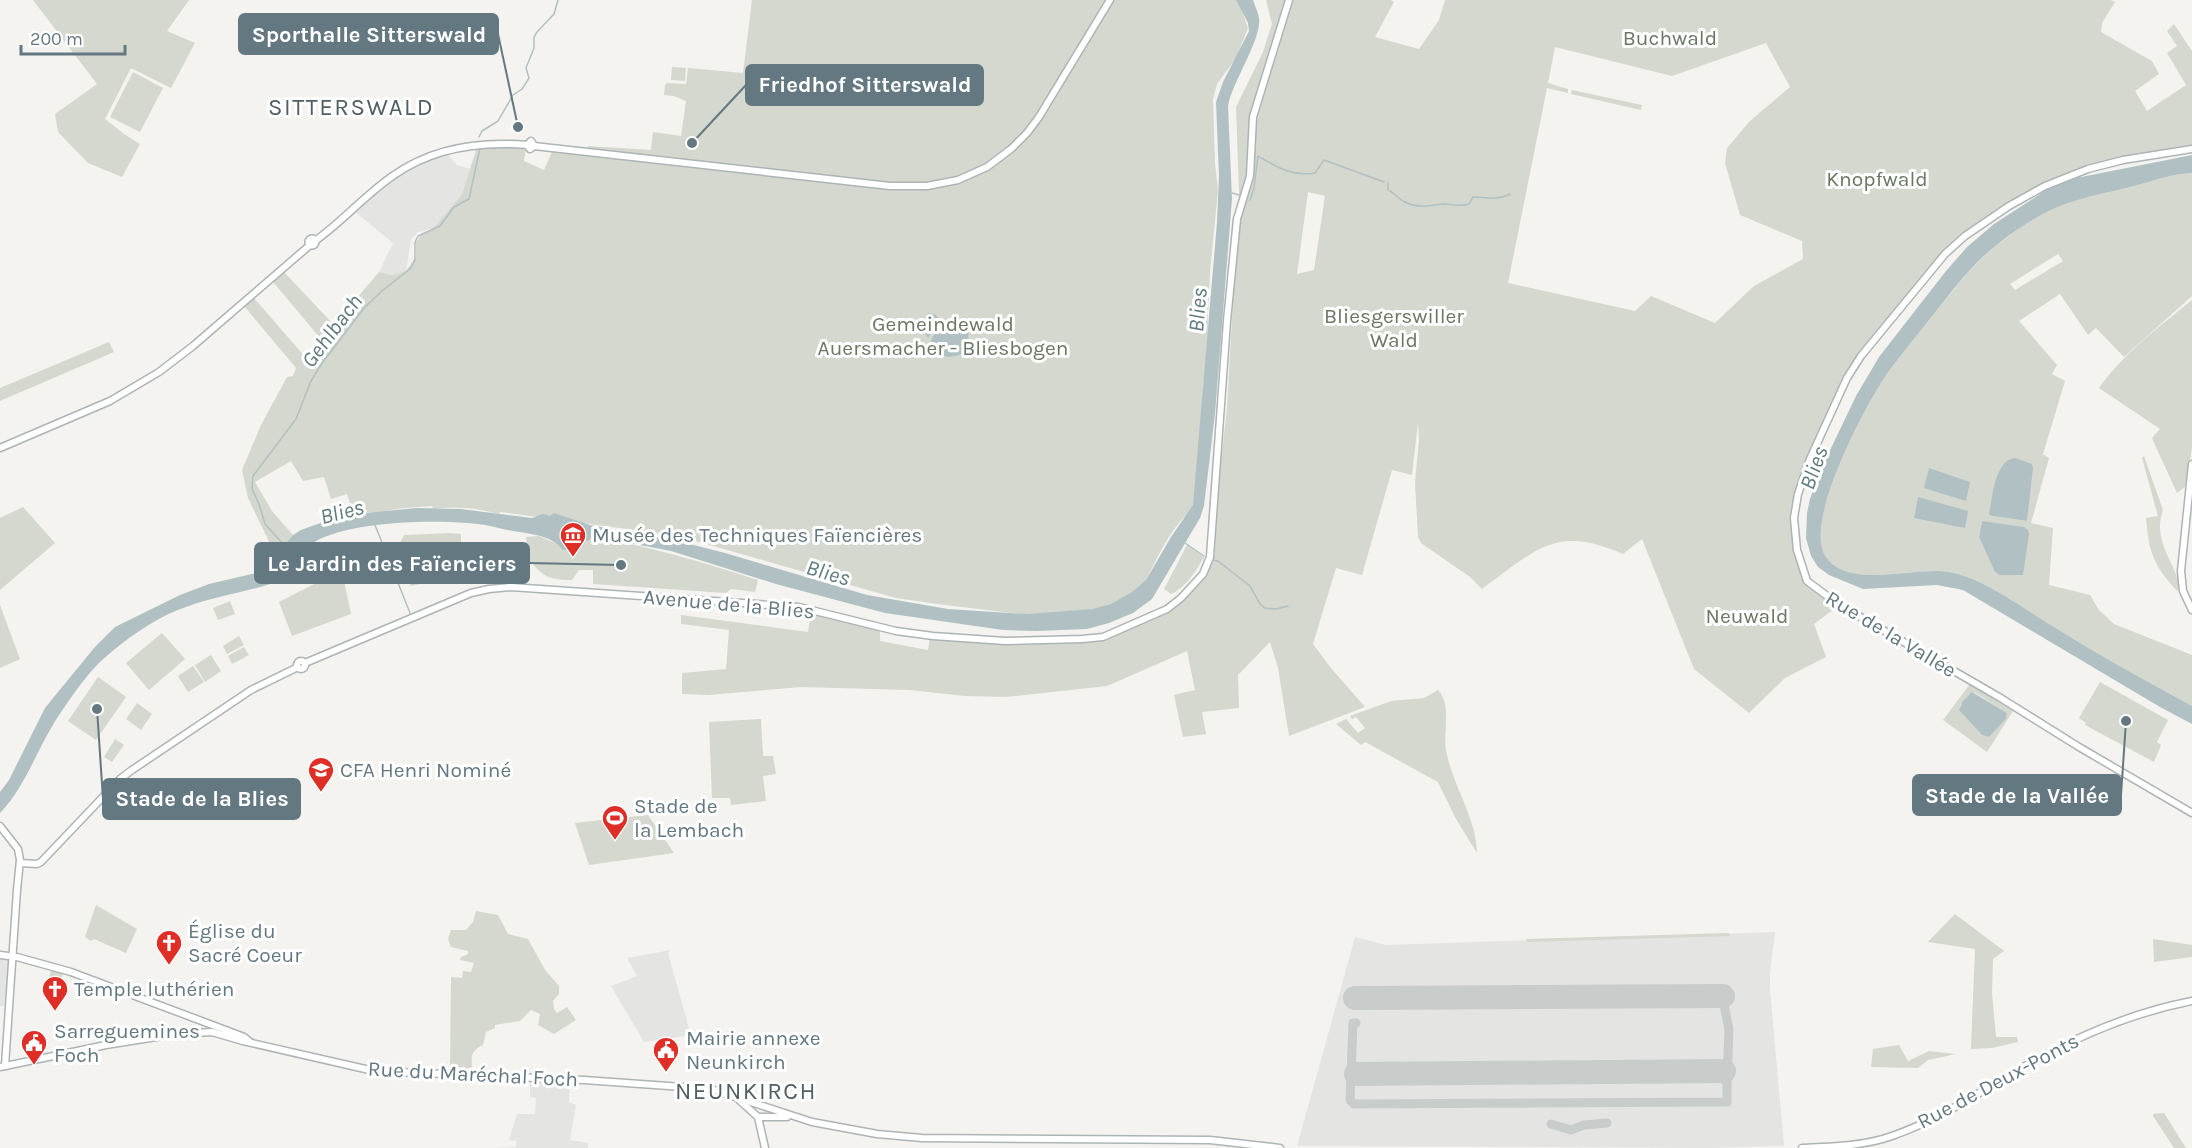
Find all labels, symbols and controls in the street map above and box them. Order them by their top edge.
callout: Sporthalle Sitterswald [239,14,498,54]
scale bar [21,18,124,56]
text: Sporthalle Sitterswald [252,22,486,48]
park label: Buchwald [1623,26,1717,50]
text: 200 m [30,28,83,50]
callout: Friedhof Sitterswald [746,65,983,105]
text: Friedhof Sitterswald [758,72,972,98]
district label: SITTERSWALD [268,93,434,121]
park label: Knopfwald [1826,167,1928,191]
water label: Blies [1183,287,1213,333]
water label: Gehlbach [296,289,368,373]
park label: Bliesgerswiller Wald [1324,304,1464,352]
park label: Gemeindewald Auersmacher - Bliesbogen [818,312,1068,360]
water label: Blies [1794,443,1834,493]
water label: Blies [317,494,367,530]
museum icon: Musée des Techniques Faïencières [558,520,588,558]
place label: Musée des Techniques Faïencières [592,523,922,547]
callout: Le Jardin des Faïenciers [255,543,529,583]
text: Le Jardin des Faïenciers [267,551,517,577]
water label: Blies [803,554,853,592]
street label: Avenue de la Blies [642,585,816,623]
street label: Rue de la Vallée [1821,586,1961,682]
park label: Neuwald [1706,604,1788,628]
school or university icon: CFA Henri Nominé [306,755,336,793]
place label: CFA Henri Nominé [340,758,511,782]
callout: Stade de la Vallée [1913,775,2121,815]
callout: Stade de la Blies [103,779,300,819]
text: Stade de la Vallée [1925,783,2109,809]
text: Stade de la Blies [115,786,289,812]
place label: Stade de la Lembach [634,794,744,842]
sports icon: Stade de la Lembach [600,803,630,841]
place label: Église du Sacré Coeur [188,919,302,967]
church icon: Église du Sacré Coeur [154,928,184,966]
church icon: Temple luthérien [40,974,70,1012]
place label: Temple luthérien [74,977,235,1001]
place label: Sarreguemines Foch [54,1019,200,1067]
place label: Mairie annexe Neunkirch [686,1026,820,1074]
public building icon: Sarreguemines Foch [19,1028,49,1066]
street label: Rue de Deux-Ponts [1913,1028,2083,1134]
public building icon: Mairie annexe Neunkirch [651,1035,681,1073]
street label: Rue du Maréchal Foch [367,1057,579,1091]
district label: NEUNKIRCH [675,1077,817,1105]

